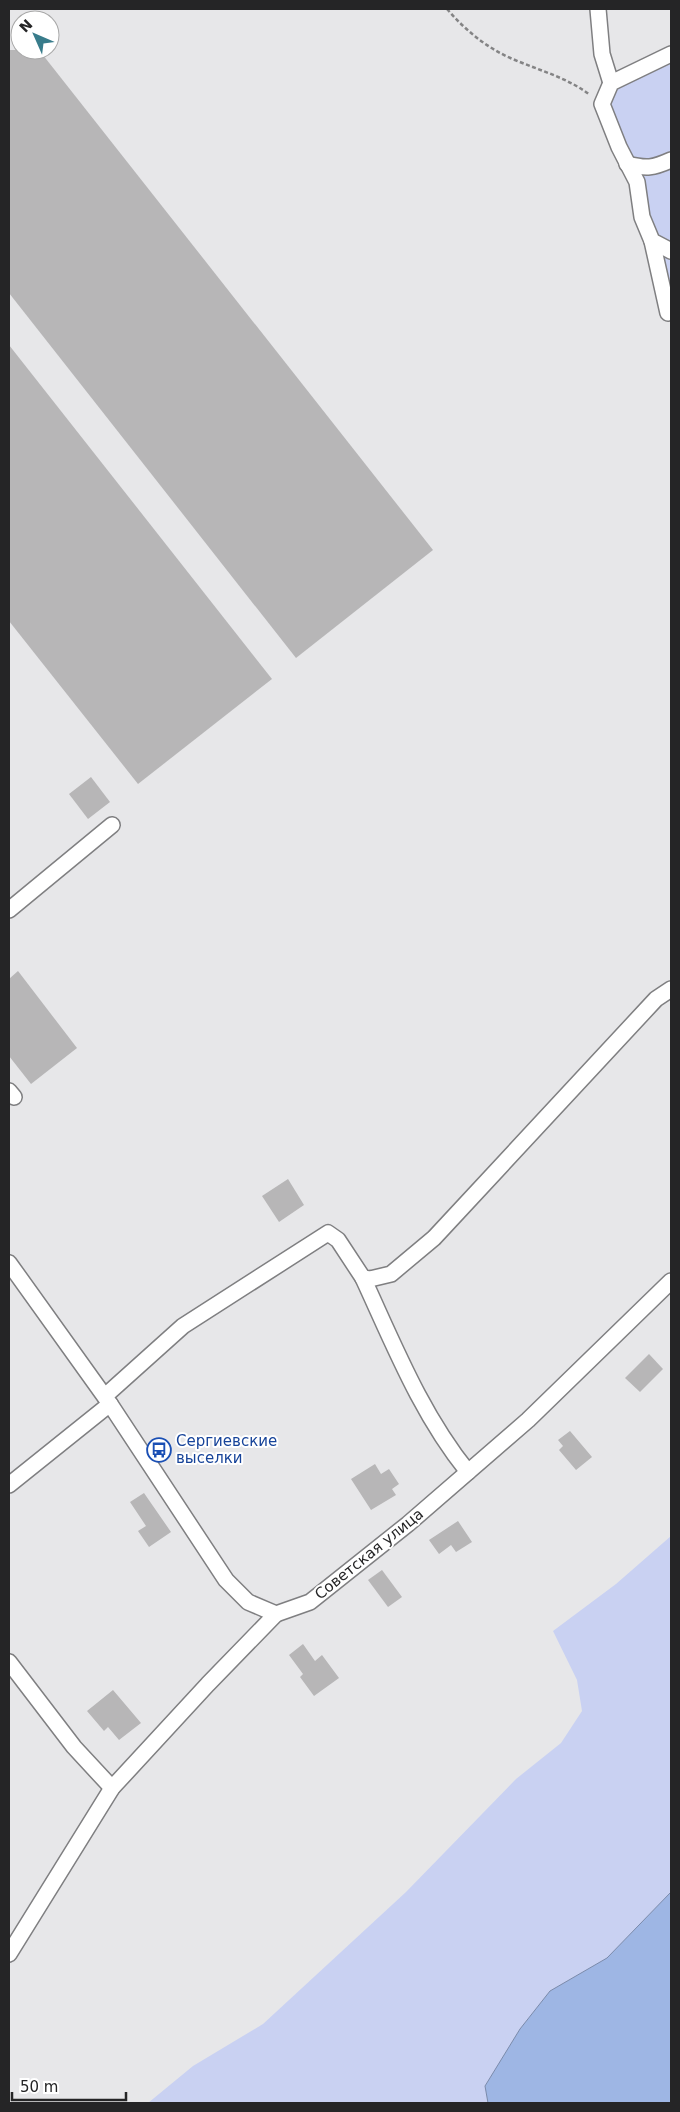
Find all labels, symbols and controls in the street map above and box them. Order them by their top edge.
north arrow [10,10,60,60]
text: N [16,16,36,36]
place label: Сергиевские выселки [176,1432,277,1467]
bus stop icon: Сергиевские выселки [146,1437,172,1463]
street label: Советская улица [311,1505,427,1603]
scale bar [12,2070,126,2102]
text: 50 m [20,2078,58,2096]

